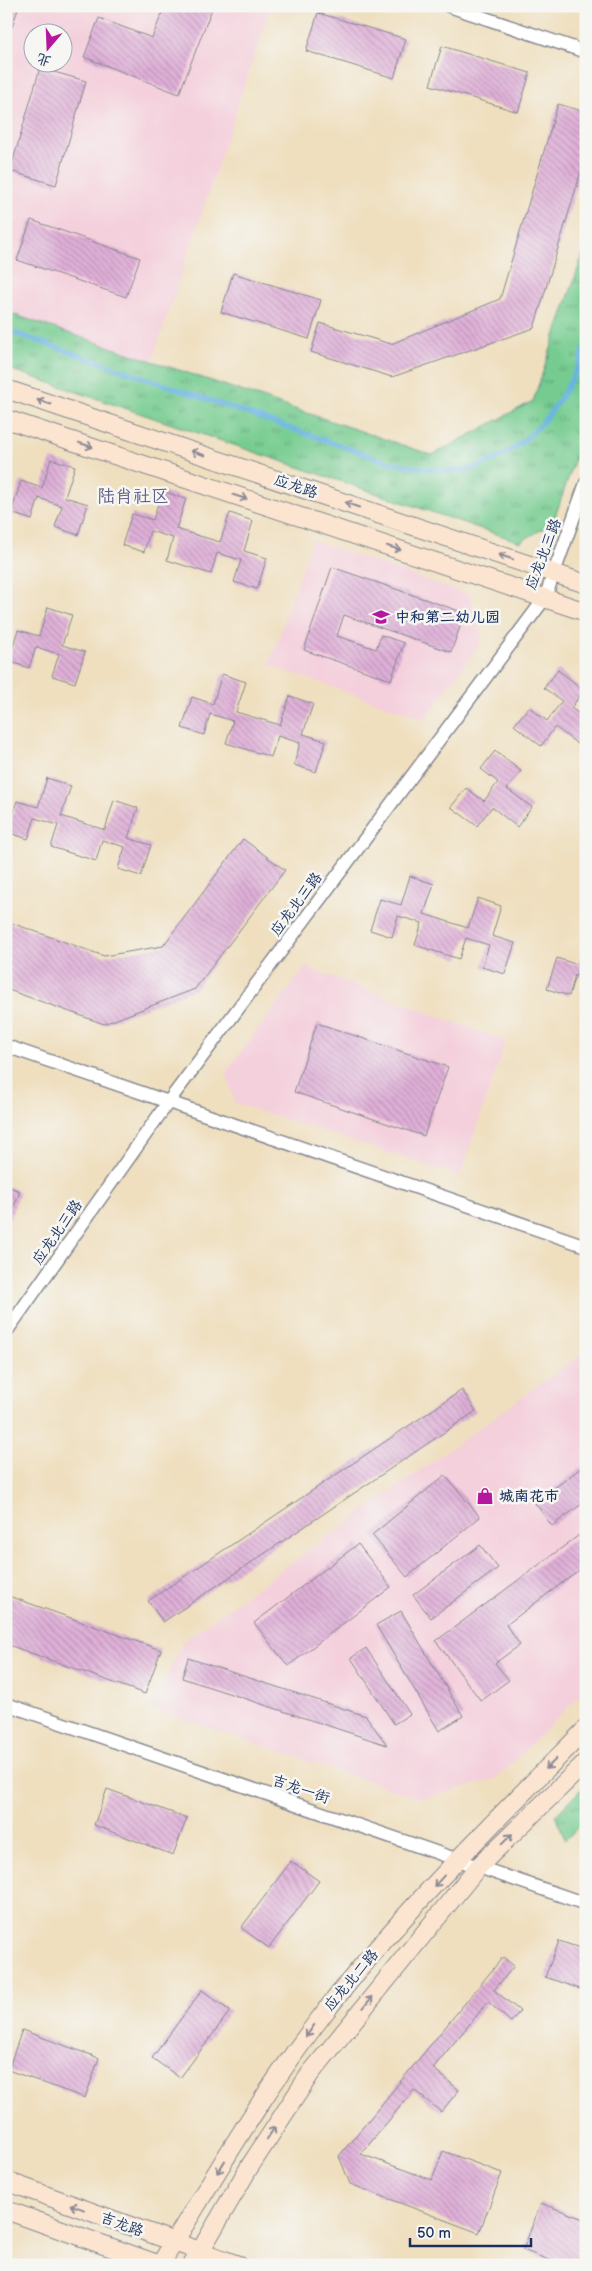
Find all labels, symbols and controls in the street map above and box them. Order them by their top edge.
north arrow [22,22,72,72]
text: 北 [35,50,53,70]
one-way arrow [37,396,53,406]
one-way arrow [77,441,93,450]
one-way arrow [191,448,207,458]
street label: 应龙路 [271,470,320,503]
district label: 陆肖社区 [97,486,169,507]
one-way arrow [232,492,248,502]
one-way arrow [345,500,361,509]
street label: 应龙北三路 [521,516,566,593]
one-way arrow [386,544,401,553]
one-way arrow [499,552,515,561]
school or university icon: 中和第二幼儿园 [371,607,391,627]
place label: 中和第二幼儿园 [395,608,500,627]
street label: 应龙北三路 [266,869,327,940]
street label: 应龙北三路 [28,1196,87,1268]
shop icon: 城南花市 [475,1486,495,1506]
place label: 城南花市 [499,1487,559,1506]
one-way arrow [545,1758,558,1770]
street label: 吉龙一街 [269,1771,332,1808]
one-way arrow [501,1833,513,1845]
one-way arrow [433,1874,444,1887]
street label: 应龙北二路 [320,1945,383,2015]
one-way arrow [362,1996,373,2009]
one-way arrow [305,2024,315,2038]
one-way arrow [266,2126,276,2140]
one-way arrow [216,2159,226,2173]
one-way arrow [70,2202,85,2211]
street label: 吉龙路 [97,2208,146,2241]
scale bar [410,2216,531,2248]
text: 50 m [417,2224,451,2243]

